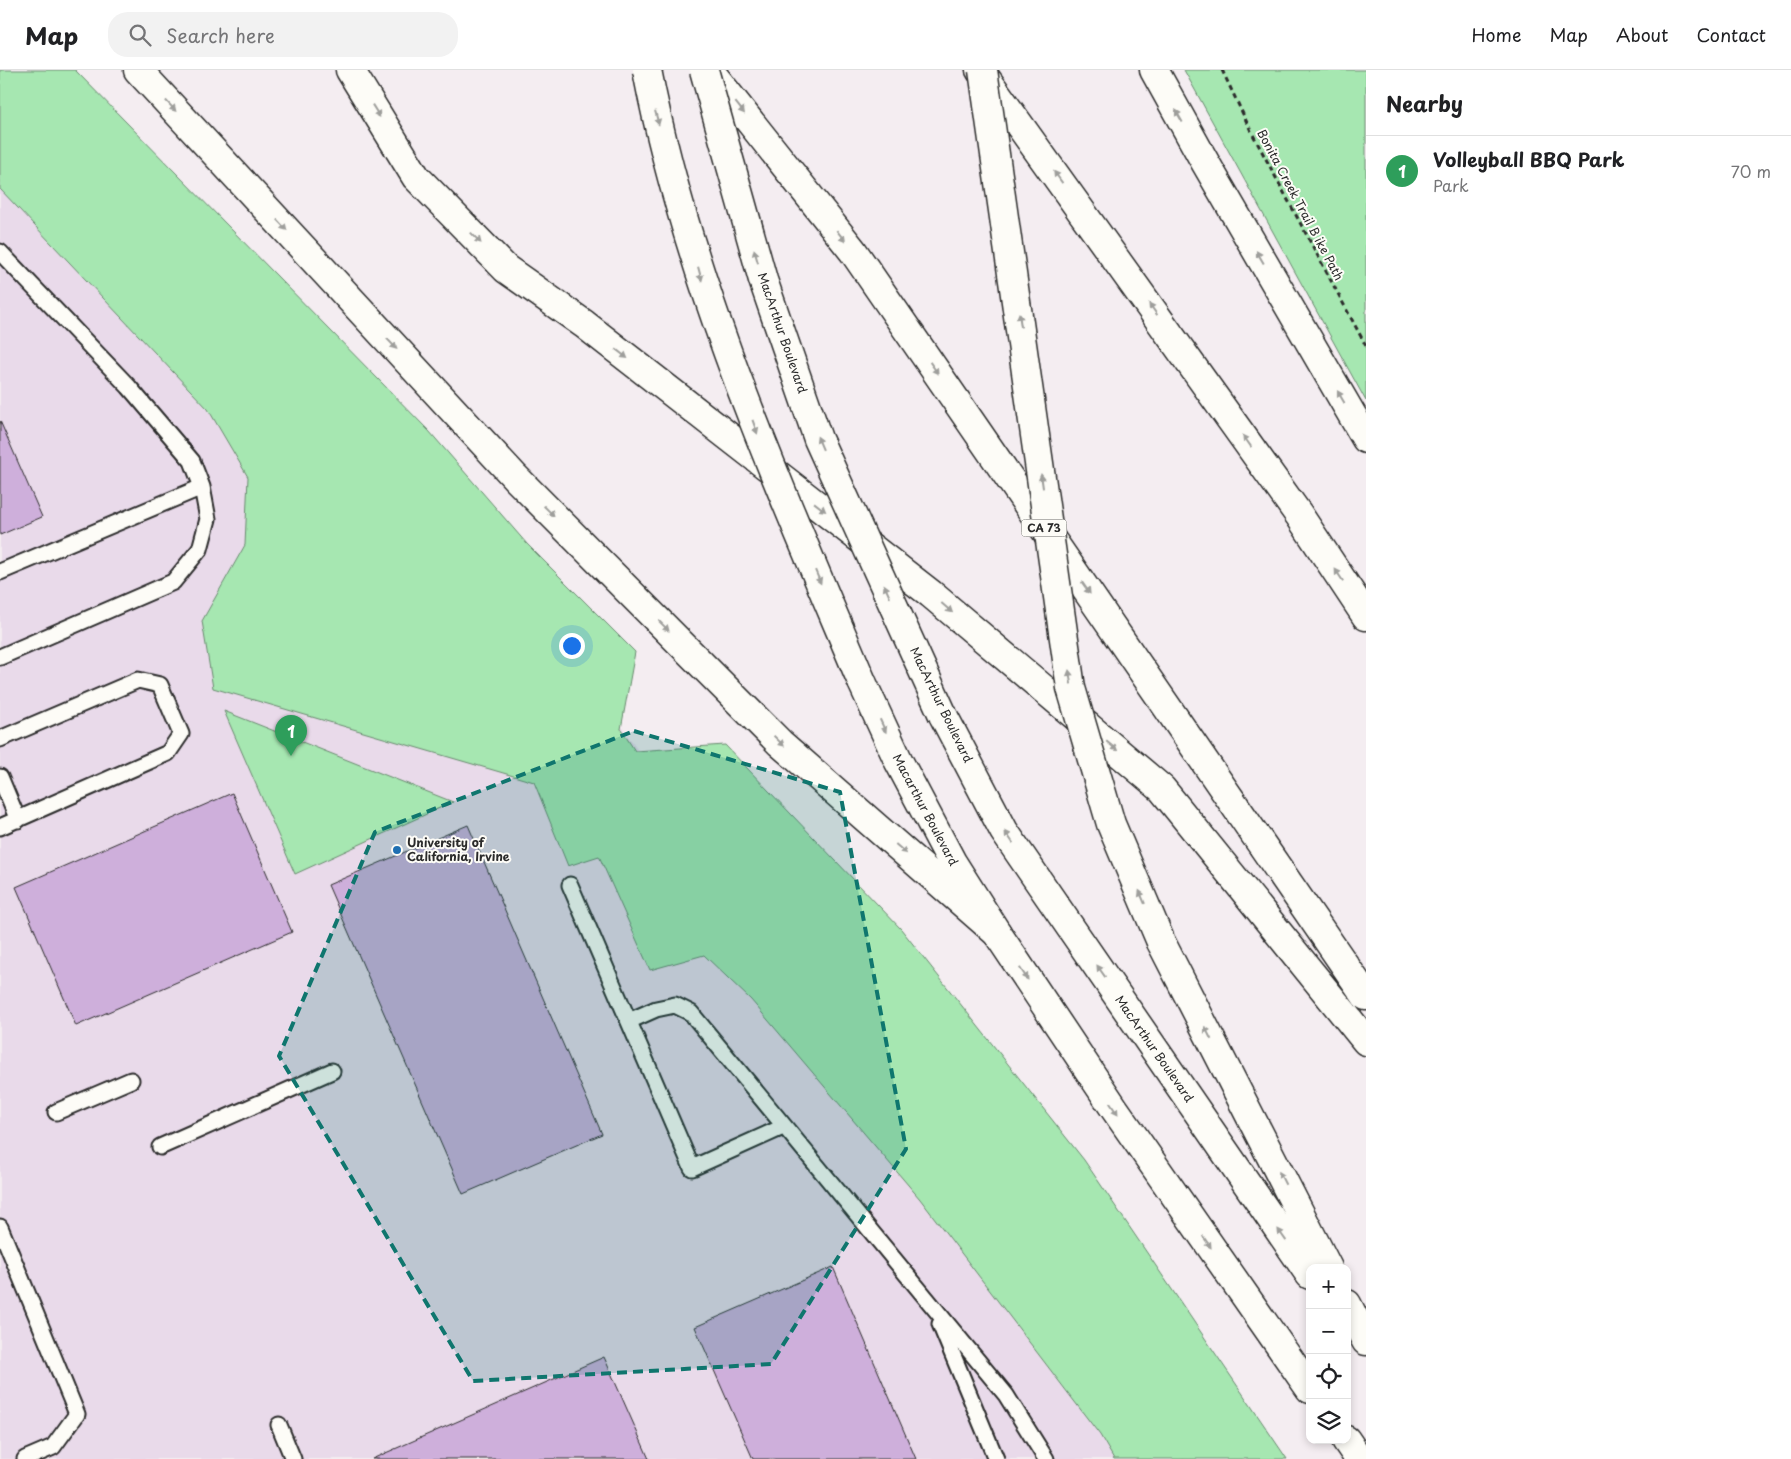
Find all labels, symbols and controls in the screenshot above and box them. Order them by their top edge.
search box [108,12,458,57]
text: Map [25,17,78,53]
icon: search [126,21,154,49]
text: Search here [166,21,275,49]
text: Home [1471,21,1521,48]
text: Map [1549,21,1588,48]
text: About [1616,21,1668,48]
text: Contact [1696,21,1766,48]
text: Nearby [1386,87,1463,119]
one-way arrow [165,99,177,111]
one-way arrow [734,101,745,114]
one-way arrow [371,105,380,118]
one-way arrow [1175,108,1183,123]
one-way arrow [653,110,661,125]
street label: Bonita Creek Trail B ike Path [1253,126,1348,283]
text: Volleyball BBQ Park [1433,145,1624,173]
text: 1 [1398,159,1406,183]
text: 70 m [1731,159,1771,183]
one-way arrow [1053,170,1063,184]
text: Park [1433,173,1469,197]
one-way arrow [276,219,288,231]
one-way arrow [835,229,846,242]
one-way arrow [470,232,482,244]
one-way arrow [752,249,760,264]
one-way arrow [1255,250,1264,263]
one-way arrow [697,267,705,282]
street label: MacArthur Boulevard [754,270,812,396]
one-way arrow [1148,302,1158,316]
one-way arrow [1016,312,1024,328]
one-way arrow [386,338,398,350]
one-way arrow [615,349,629,359]
one-way arrow [929,362,939,375]
one-way arrow [1337,390,1346,404]
one-way arrow [751,420,759,435]
one-way arrow [1242,435,1252,448]
one-way arrow [815,436,823,450]
one-way arrow [1038,473,1046,489]
one-way arrow [813,502,826,513]
one-way arrow [543,505,555,517]
road number: CA 73 [1022,519,1066,536]
one-way arrow [1334,569,1344,582]
one-way arrow [814,570,822,584]
one-way arrow [1081,581,1091,595]
one-way arrow [882,584,890,598]
one-way arrow [941,602,954,613]
one-way arrow [658,620,670,632]
your location [559,633,585,659]
street label: MacArthur Boulevard [906,644,978,766]
one-way arrow [1066,668,1074,684]
pin: 1 [275,715,307,756]
one-way arrow [879,719,887,733]
one-way arrow [772,735,784,747]
one-way arrow [1105,741,1118,752]
street label: Macarthur Boulevard [889,750,963,869]
one-way arrow [1004,830,1013,844]
place label: University of California, Irvine [407,833,510,865]
one-way arrow [894,843,907,854]
marker: University of California, Irvine [391,844,403,856]
one-way arrow [1138,889,1146,904]
one-way arrow [1096,964,1106,978]
one-way arrow [1019,967,1029,981]
street label: MacArthur Boulevard [1111,991,1199,1106]
one-way arrow [1204,1026,1212,1040]
one-way arrow [1109,1102,1119,1116]
one-way arrow [1278,1170,1286,1185]
one-way arrow [1277,1228,1287,1241]
one-way arrow [1202,1236,1212,1249]
map controls [1306,1264,1351,1444]
button: + [1306,1264,1351,1309]
button: − [1306,1309,1351,1354]
button: locate [1306,1354,1351,1399]
button: layers [1306,1399,1351,1444]

